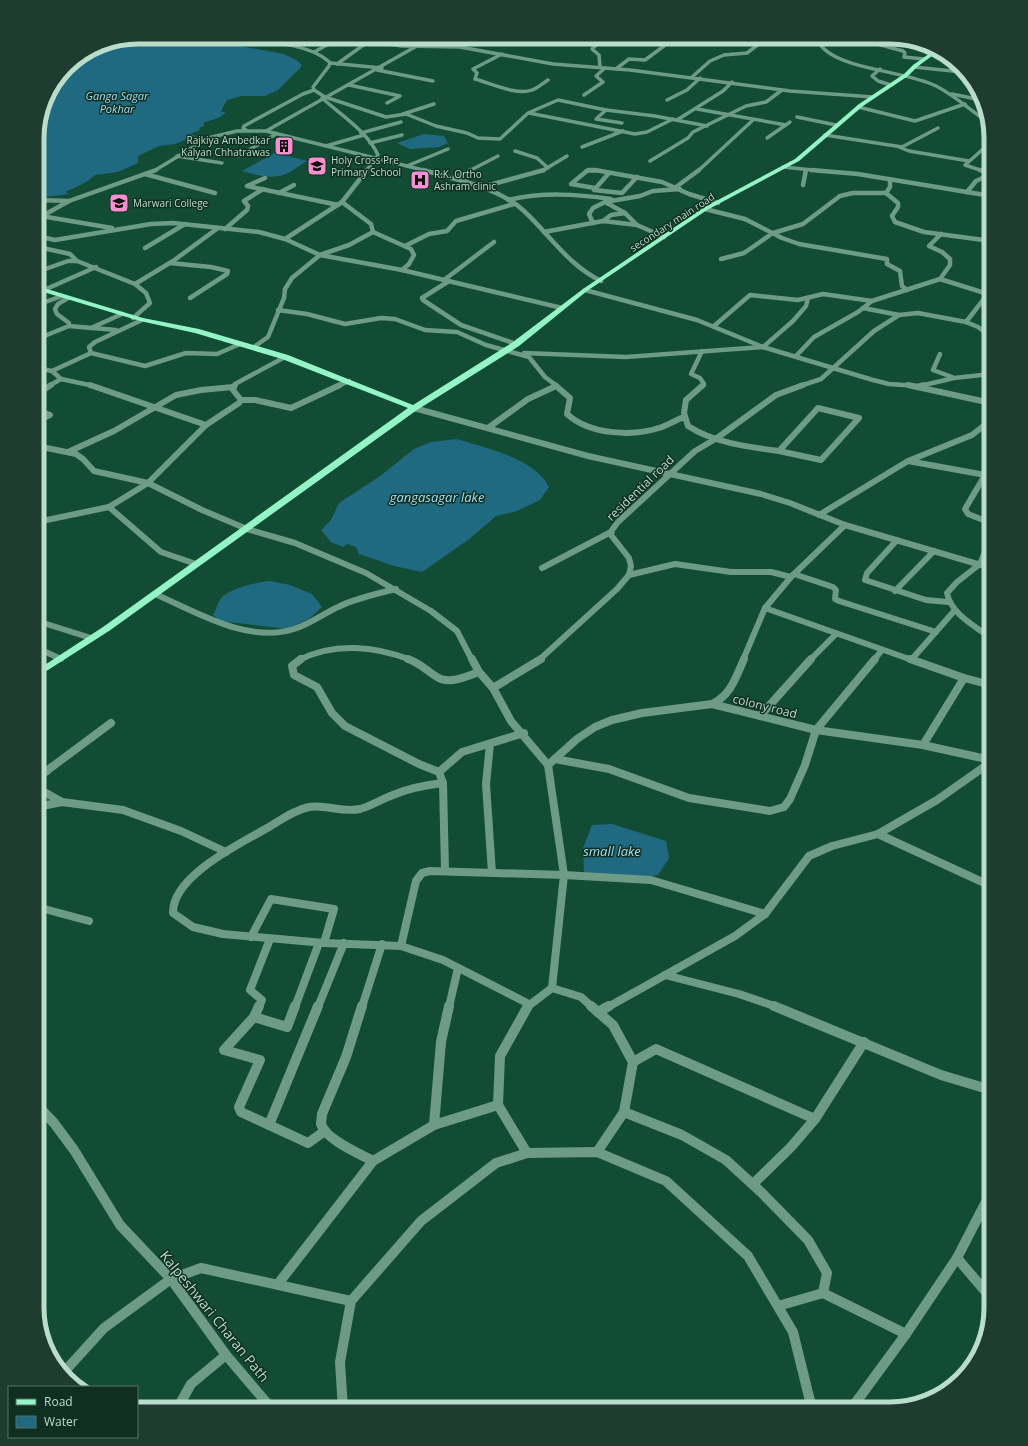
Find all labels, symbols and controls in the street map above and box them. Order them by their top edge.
water label: Ganga Sagar Pokhar [86,88,149,116]
place label: Rajkiya Ambedkar Kalyan Chhatrawas [181,133,270,159]
building icon: Rajkiya Ambedkar Kalyan Chhatrawas [273,135,295,157]
place label: Holy Cross Pre Primary School [331,153,401,179]
school or university icon: Holy Cross Pre Primary School [306,155,328,177]
place label: R.K. Ortho Ashram clinic [434,167,496,193]
hospital icon: R.K. Ortho Ashram clinic [409,169,431,191]
street label: secondary main road [627,189,717,255]
school or university icon: Marwari College [108,192,130,214]
place label: Marwari College [133,196,209,210]
street label: residential road [602,451,678,525]
water label: gangasagar lake [389,488,485,506]
street label: colony road [731,690,799,722]
water label: small lake [583,842,641,860]
street label: Kalpeshwari Charan Path [156,1246,274,1386]
legend [8,1386,138,1438]
text: Road [44,1393,73,1410]
text: Water [44,1413,78,1430]

